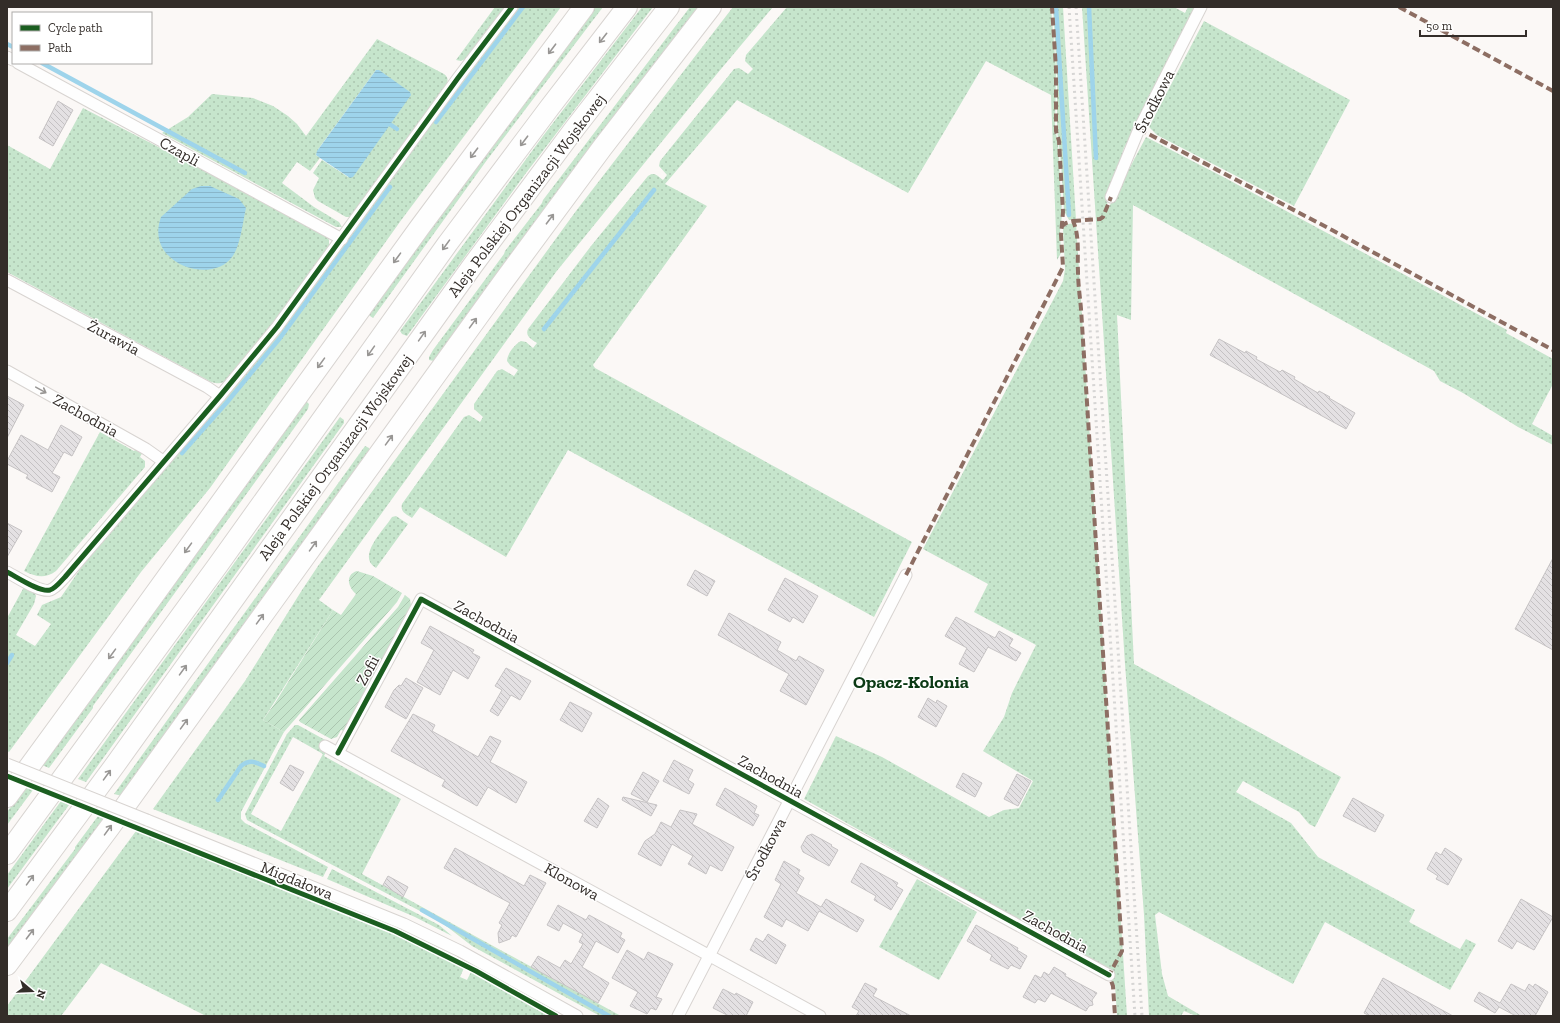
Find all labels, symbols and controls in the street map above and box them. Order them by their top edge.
legend [12,12,152,64]
scale bar [1420,12,1526,38]
text: 50 m [1426,19,1453,33]
text: Cycle path [48,21,103,35]
one-way arrow [599,32,607,43]
text: Path [48,41,72,55]
one-way arrow [548,43,556,54]
street label: Środkowa [1130,66,1179,136]
street label: Aleja Polskiej Organizacji Wojskowej [444,90,609,301]
street label: Czapli [156,133,204,170]
one-way arrow [520,135,528,146]
one-way arrow [470,148,478,159]
one-way arrow [546,213,554,224]
one-way arrow [442,240,450,251]
one-way arrow [393,252,401,263]
street label: Żurawia [84,316,143,359]
one-way arrow [469,318,477,329]
one-way arrow [418,331,426,342]
one-way arrow [367,345,375,356]
street label: Aleja Polskiej Organizacji Wojskowej [254,351,416,564]
one-way arrow [317,358,325,369]
one-way arrow [35,387,47,395]
street label: Zachodnia [50,390,122,441]
one-way arrow [385,435,393,446]
one-way arrow [309,541,317,552]
one-way arrow [184,542,192,553]
street label: Zachodnia [451,596,523,647]
one-way arrow [256,614,264,625]
one-way arrow [108,648,116,659]
street label: Zofii [352,652,384,688]
one-way arrow [179,664,187,675]
district label: Opacz-Kolonia [853,671,969,693]
one-way arrow [180,719,188,730]
street label: Zachodnia [735,751,807,802]
one-way arrow [103,770,111,781]
street label: Środkowa [741,814,790,884]
one-way arrow [104,824,112,835]
street label: Migdałowa [258,857,336,904]
street label: Klonowa [541,859,603,904]
one-way arrow [26,875,34,886]
street label: Zachodnia [1020,906,1092,957]
one-way arrow [26,929,35,940]
north arrow [12,971,52,1011]
text: N [33,988,48,1001]

